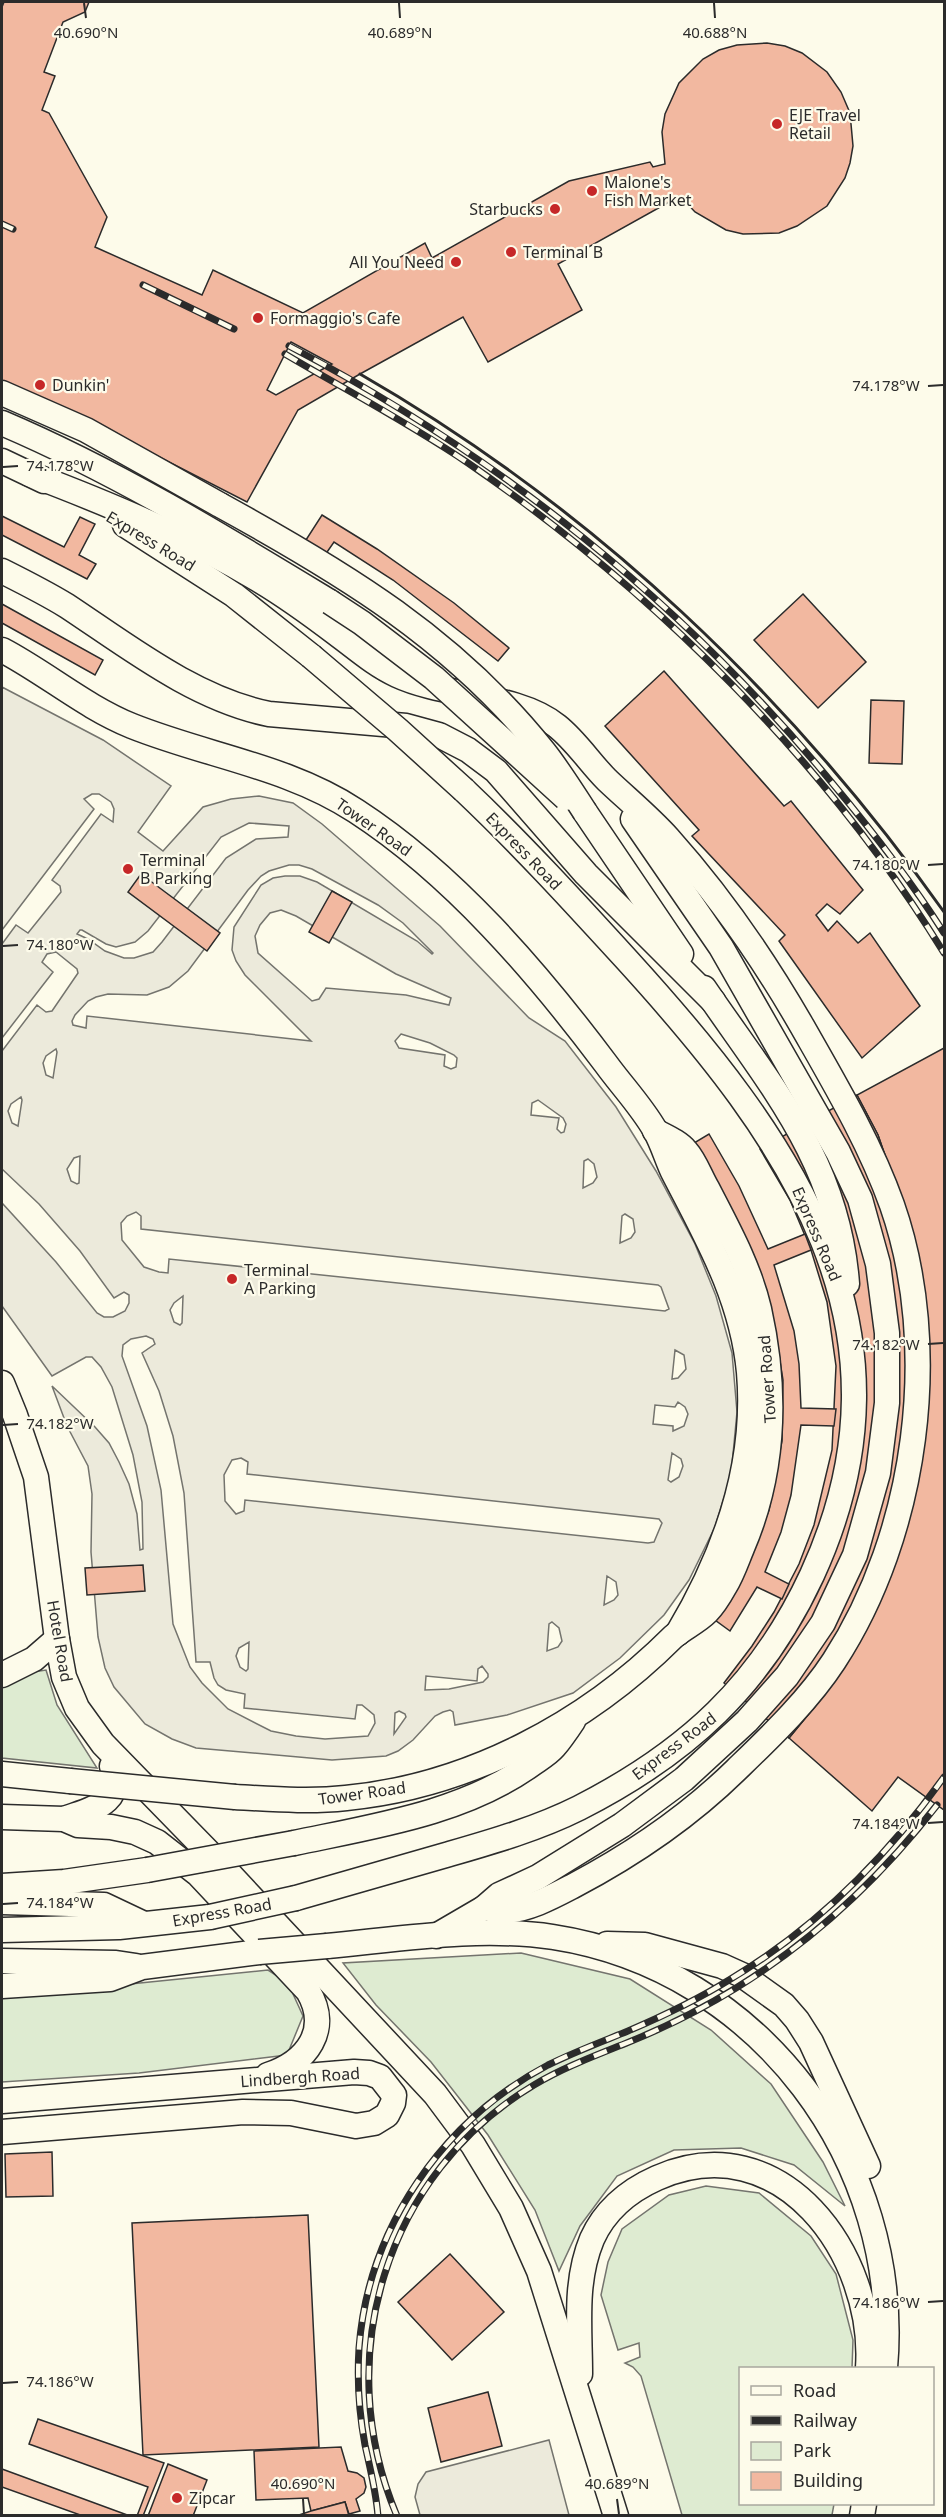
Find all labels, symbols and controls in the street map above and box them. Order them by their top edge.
text: 40.690°N [54,22,118,42]
text: 40.689°N [368,22,432,42]
text: 40.688°N [683,22,747,42]
place label: EJE Travel Retail [789,104,861,144]
marker: EJE Travel Retail [770,117,784,131]
place label: Malone's Fish Market [604,171,692,211]
marker: Malone's Fish Market [585,184,599,198]
place label: Starbucks [469,198,543,220]
marker: Starbucks [548,202,562,216]
place label: Terminal B [523,241,603,263]
marker: Terminal B [504,245,518,259]
place label: All You Need [349,251,444,273]
marker: All You Need [449,255,463,269]
place label: Formaggio's Cafe [270,307,400,329]
marker: Formaggio's Cafe [251,311,265,325]
place label: Dunkin' [52,374,109,396]
text: 74.178°W [852,375,920,395]
marker: Dunkin' [33,378,47,392]
text: 74.178°W [26,455,94,475]
street label: Express Road [102,506,200,576]
street label: Tower Road [332,793,416,861]
street label: Express Road [481,807,567,895]
place label: Terminal B Parking [140,849,212,889]
text: 74.180°W [852,854,920,874]
marker: Terminal B Parking [121,862,135,876]
text: 74.180°W [26,934,94,954]
street label: Express Road [787,1183,847,1285]
place label: Terminal A Parking [244,1259,316,1299]
marker: Terminal A Parking [225,1272,239,1286]
street label: Tower Road [753,1334,781,1424]
text: 74.182°W [852,1334,920,1354]
text: 74.182°W [26,1413,94,1433]
street label: Hotel Road [42,1598,78,1684]
street label: Express Road [627,1707,721,1785]
street label: Tower Road [317,1776,407,1810]
text: 74.184°W [852,1813,920,1833]
text: 74.184°W [26,1892,94,1912]
street label: Express Road [171,1892,273,1932]
street label: Lindbergh Road [239,2062,361,2092]
text: 74.186°W [852,2292,920,2312]
legend [739,2367,934,2505]
text: 74.186°W [26,2371,94,2391]
text: Road [793,2378,836,2402]
text: Railway [793,2408,858,2432]
text: Park [793,2438,831,2462]
text: Building [793,2468,863,2492]
text: 40.690°N [271,2473,335,2493]
text: 40.689°N [585,2473,649,2493]
place label: Zipcar [189,2487,236,2509]
marker: Zipcar [170,2491,184,2505]

